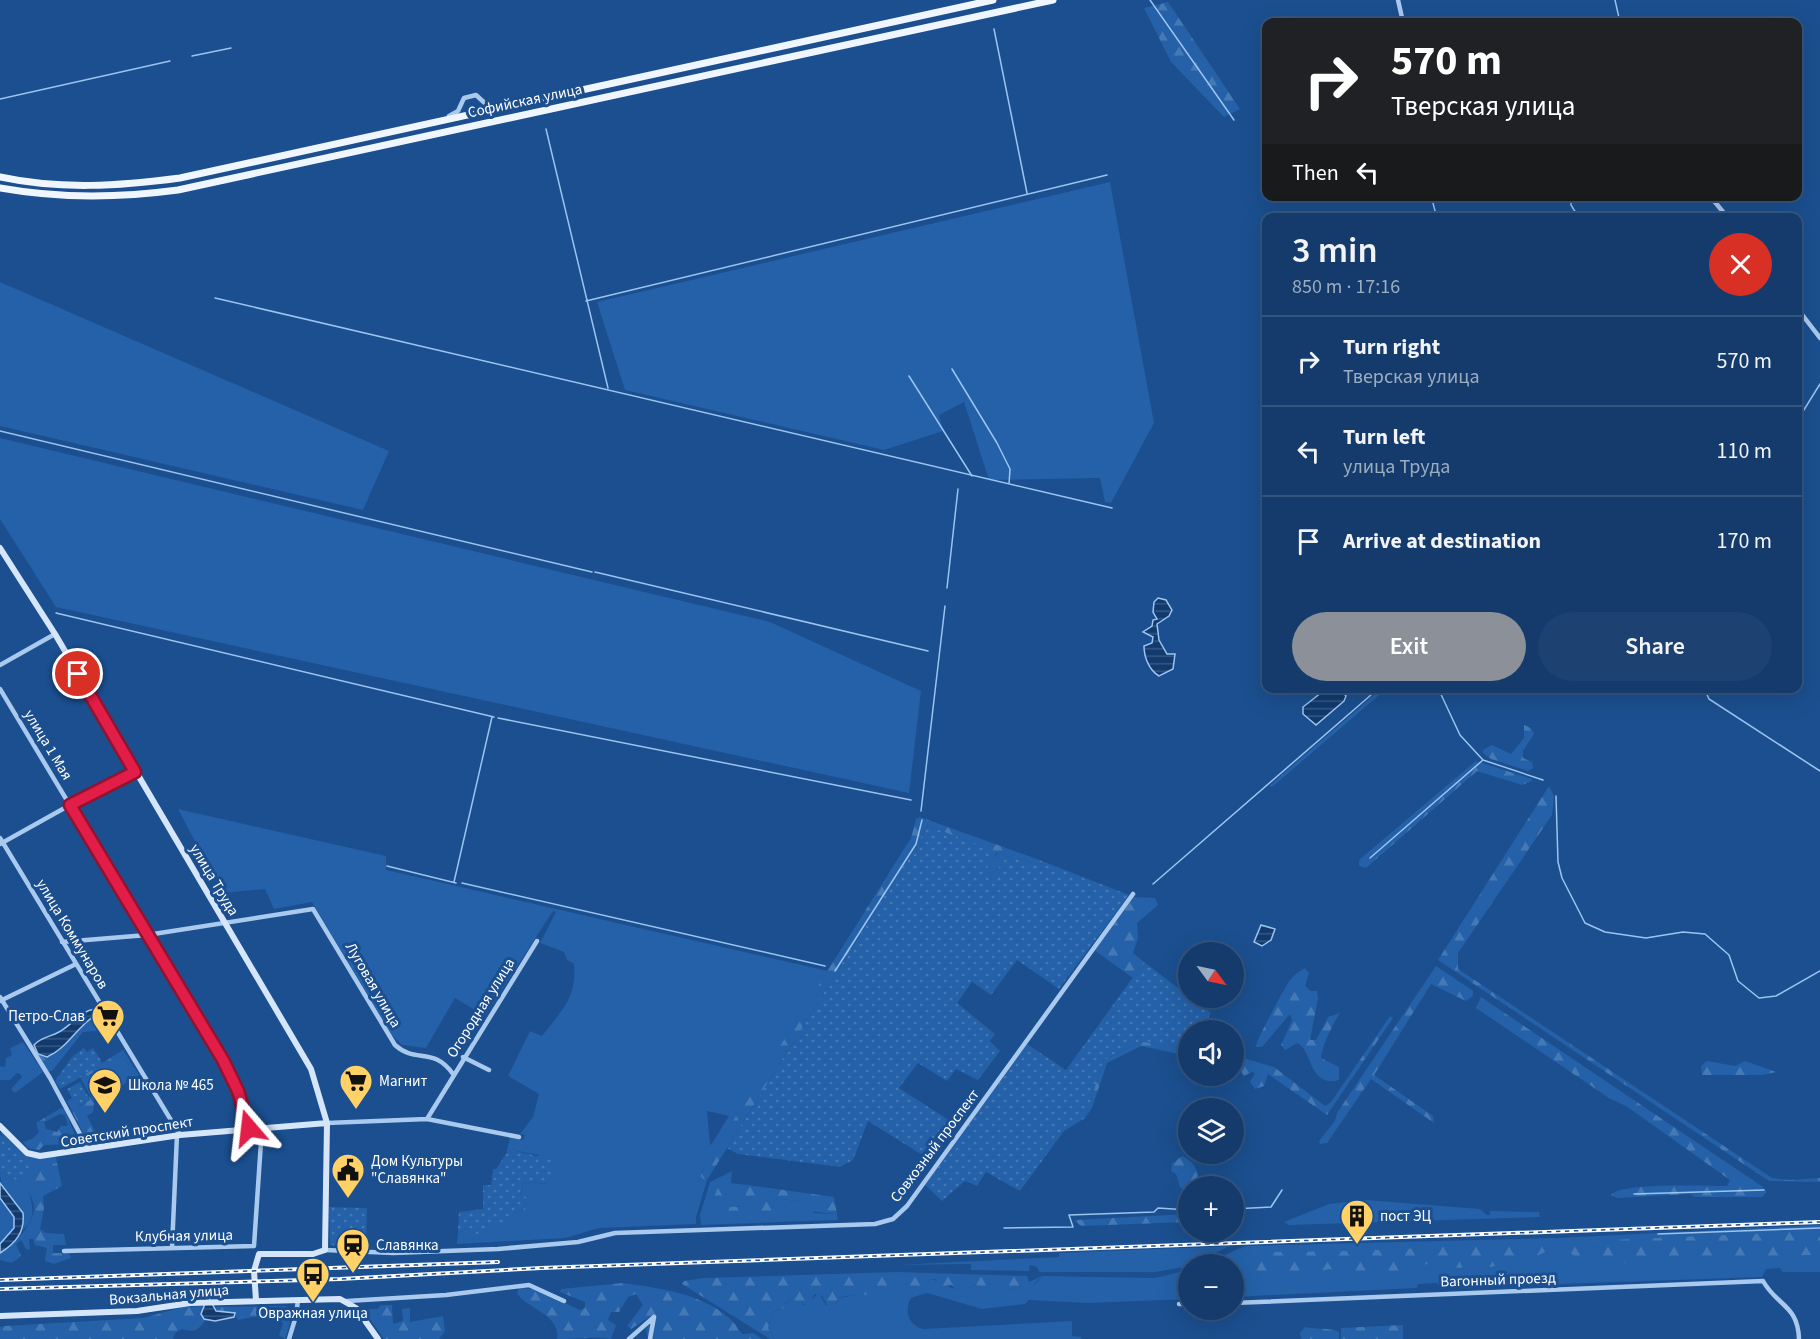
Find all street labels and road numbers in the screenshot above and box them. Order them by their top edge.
street label: Софийская улица [466,79,584,123]
street label: улица 1 Мая [19,706,77,784]
street label: улица Труда [184,840,244,920]
street label: улица Коммунаров [31,875,113,993]
street label: Луговая улица [340,938,406,1032]
street label: Огородная улица [442,954,520,1062]
street label: Совхозный проспект [885,1085,985,1207]
street label: Советский проспект [59,1111,195,1153]
street label: Клубная улица [135,1225,233,1247]
street label: Вагонный проезд [1440,1267,1556,1293]
street label: Вокзальная улица [108,1279,230,1311]

